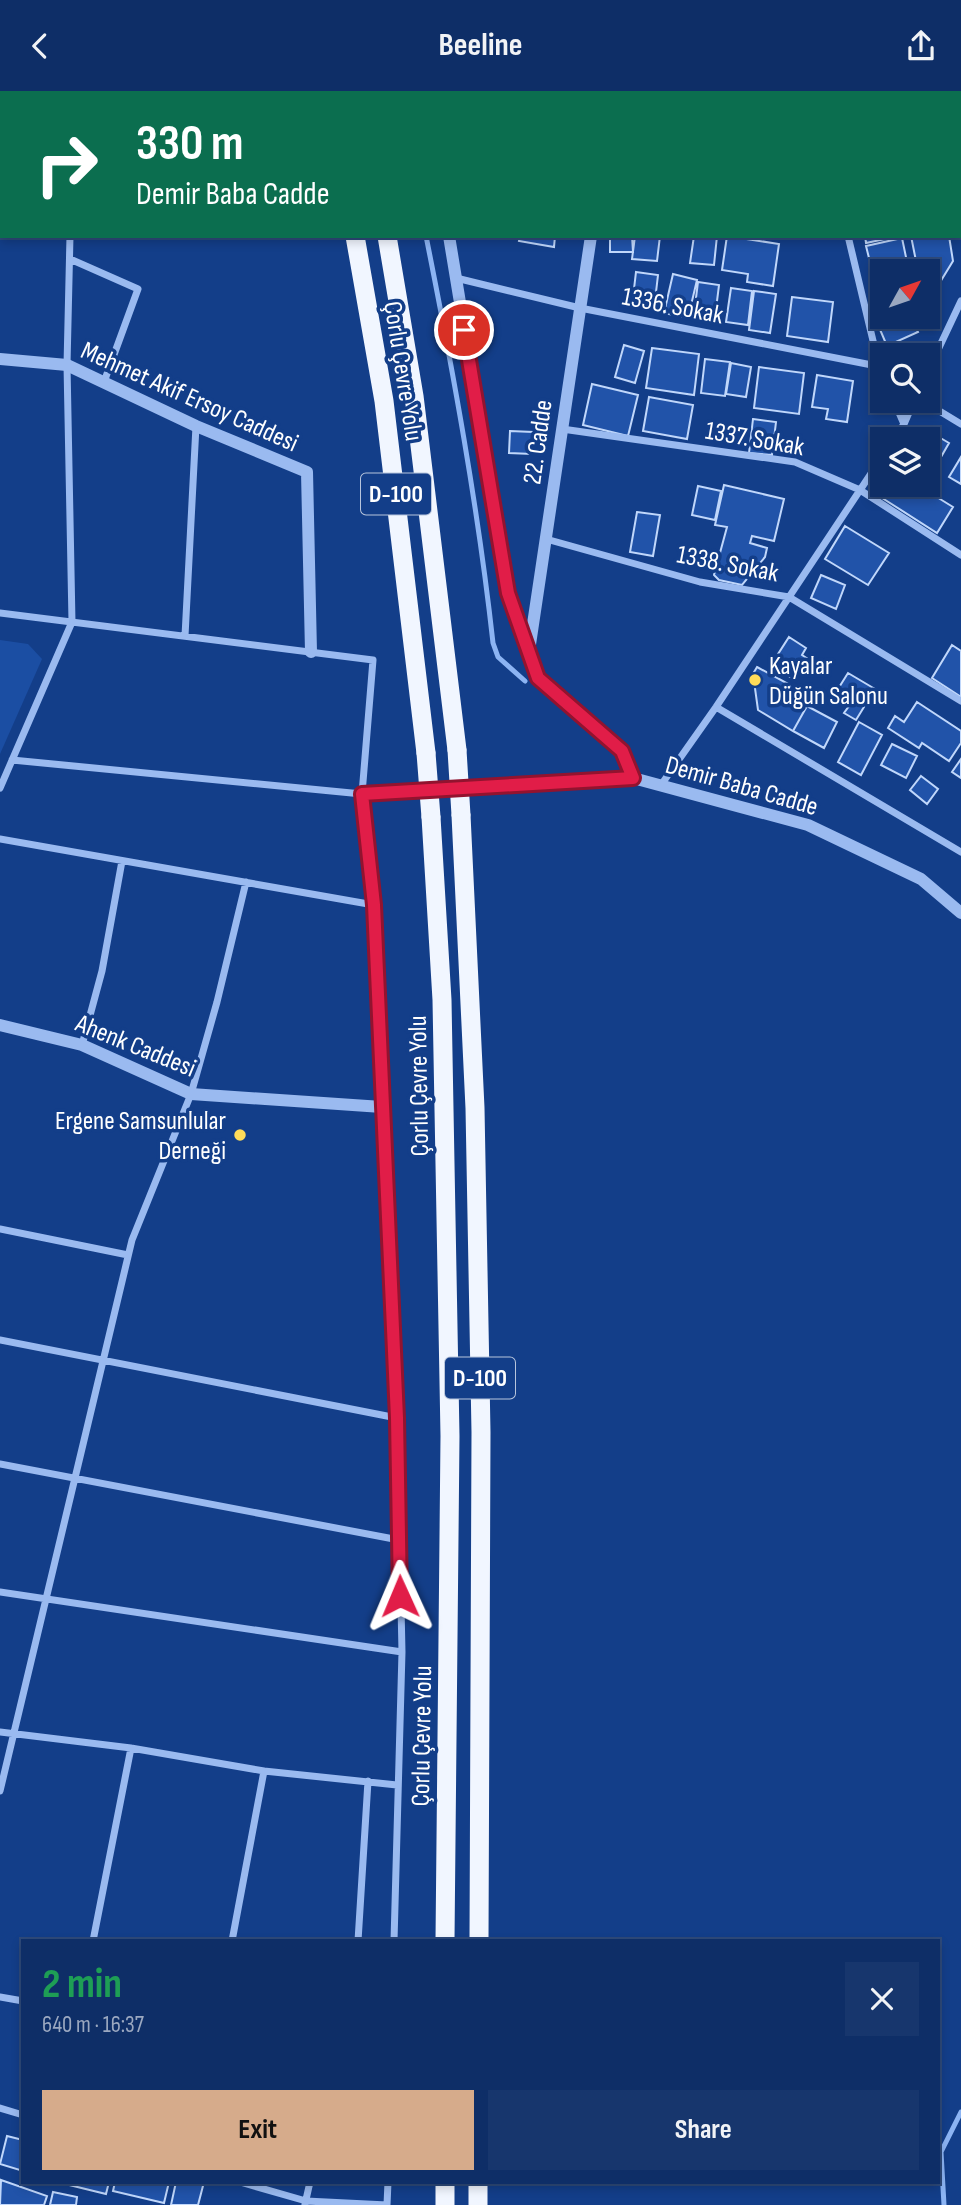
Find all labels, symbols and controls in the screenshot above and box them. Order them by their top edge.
text: Beeline [439,26,522,65]
icon: back [21,27,59,65]
icon: share [902,27,940,65]
text: 330 m [136,115,243,174]
icon: right [21,119,112,210]
text: Demir Baba Cadde [136,175,330,214]
north arrow [870,259,940,329]
map controls [870,259,940,497]
street label: 1336. Sokak [619,281,726,331]
street label: Çorlu Çevre Yolu [376,299,429,443]
pin [434,300,494,360]
icon: arrive [445,311,483,349]
street label: Mehmet Akif Ersoy Caddesi [76,336,303,459]
button: search [870,343,940,413]
street label: 22. Cadde [517,398,560,486]
street label: 1337. Sokak [703,416,807,463]
button: layers [870,427,940,497]
road number: D-100 [361,473,431,515]
street label: 1338. Sokak [674,539,781,590]
place label: Kayalar Düğün Salonu [769,651,888,712]
marker: Kayalar Düğün Salonu [747,672,763,688]
street label: Demir Baba Cadde [662,750,821,823]
street label: Ahenk Caddesi [70,1008,200,1084]
street label: Çorlu Çevre Yolu [403,1015,436,1157]
place label: Ergene Samsunlular Derneği [55,1106,227,1167]
marker: Ergene Samsunlular Derneği [232,1127,248,1143]
road number: D-100 [445,1357,515,1399]
position arrow [363,1559,437,1633]
street label: Çorlu Çevre Yolu [406,1665,439,1807]
text: 2 min [42,1959,122,2010]
button: close [845,1962,919,2036]
text: 640 m · 16:37 [42,2011,144,2039]
button: Exit [42,2090,474,2170]
button: Share [488,2090,919,2170]

